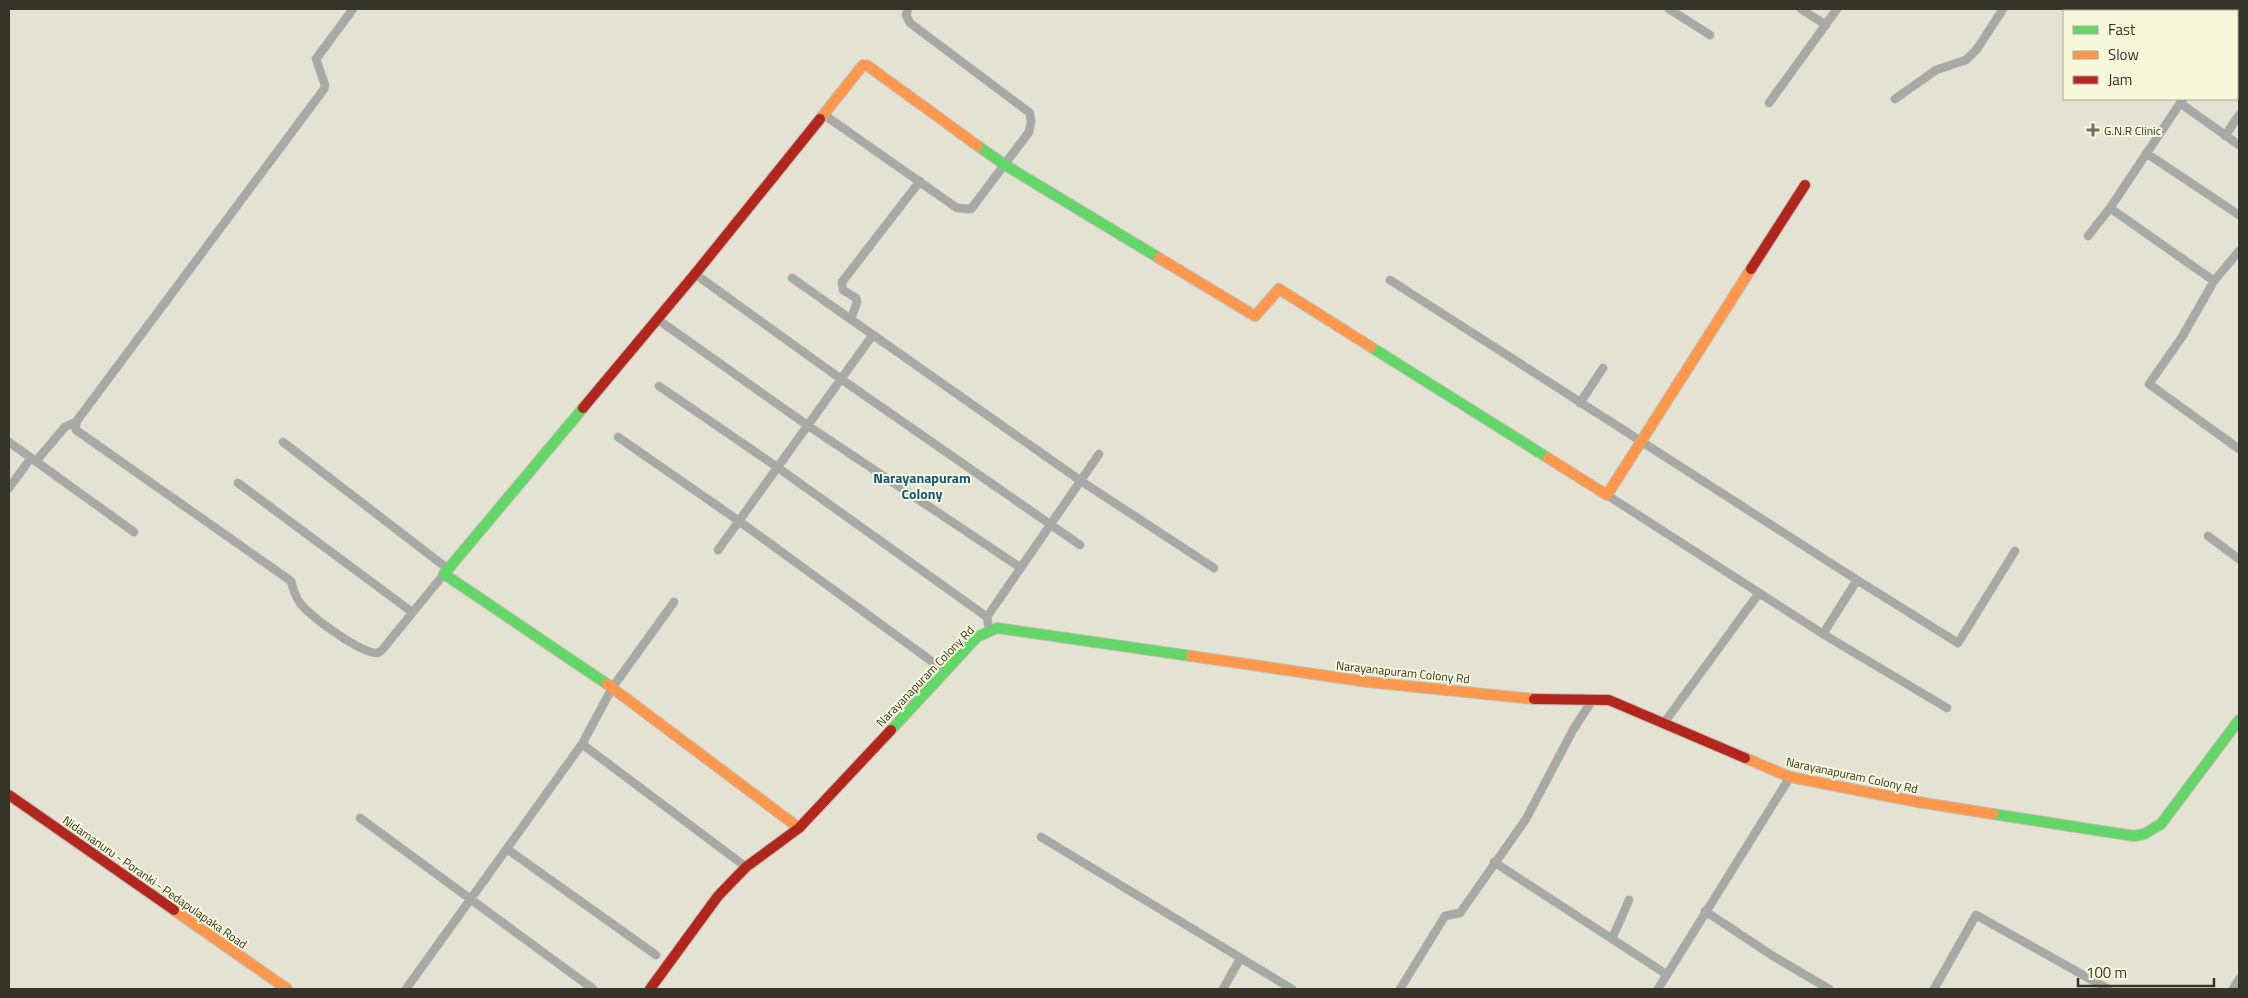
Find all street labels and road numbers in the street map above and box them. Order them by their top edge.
street label: Narayanapuram Colony Rd [872,621,978,731]
street label: Narayanapuram Colony Rd [1335,656,1471,688]
street label: Narayanapuram Colony Rd [1784,752,1920,798]
street label: Nidamanuru - Poranki - Pedapulapaka Road [59,811,251,953]

